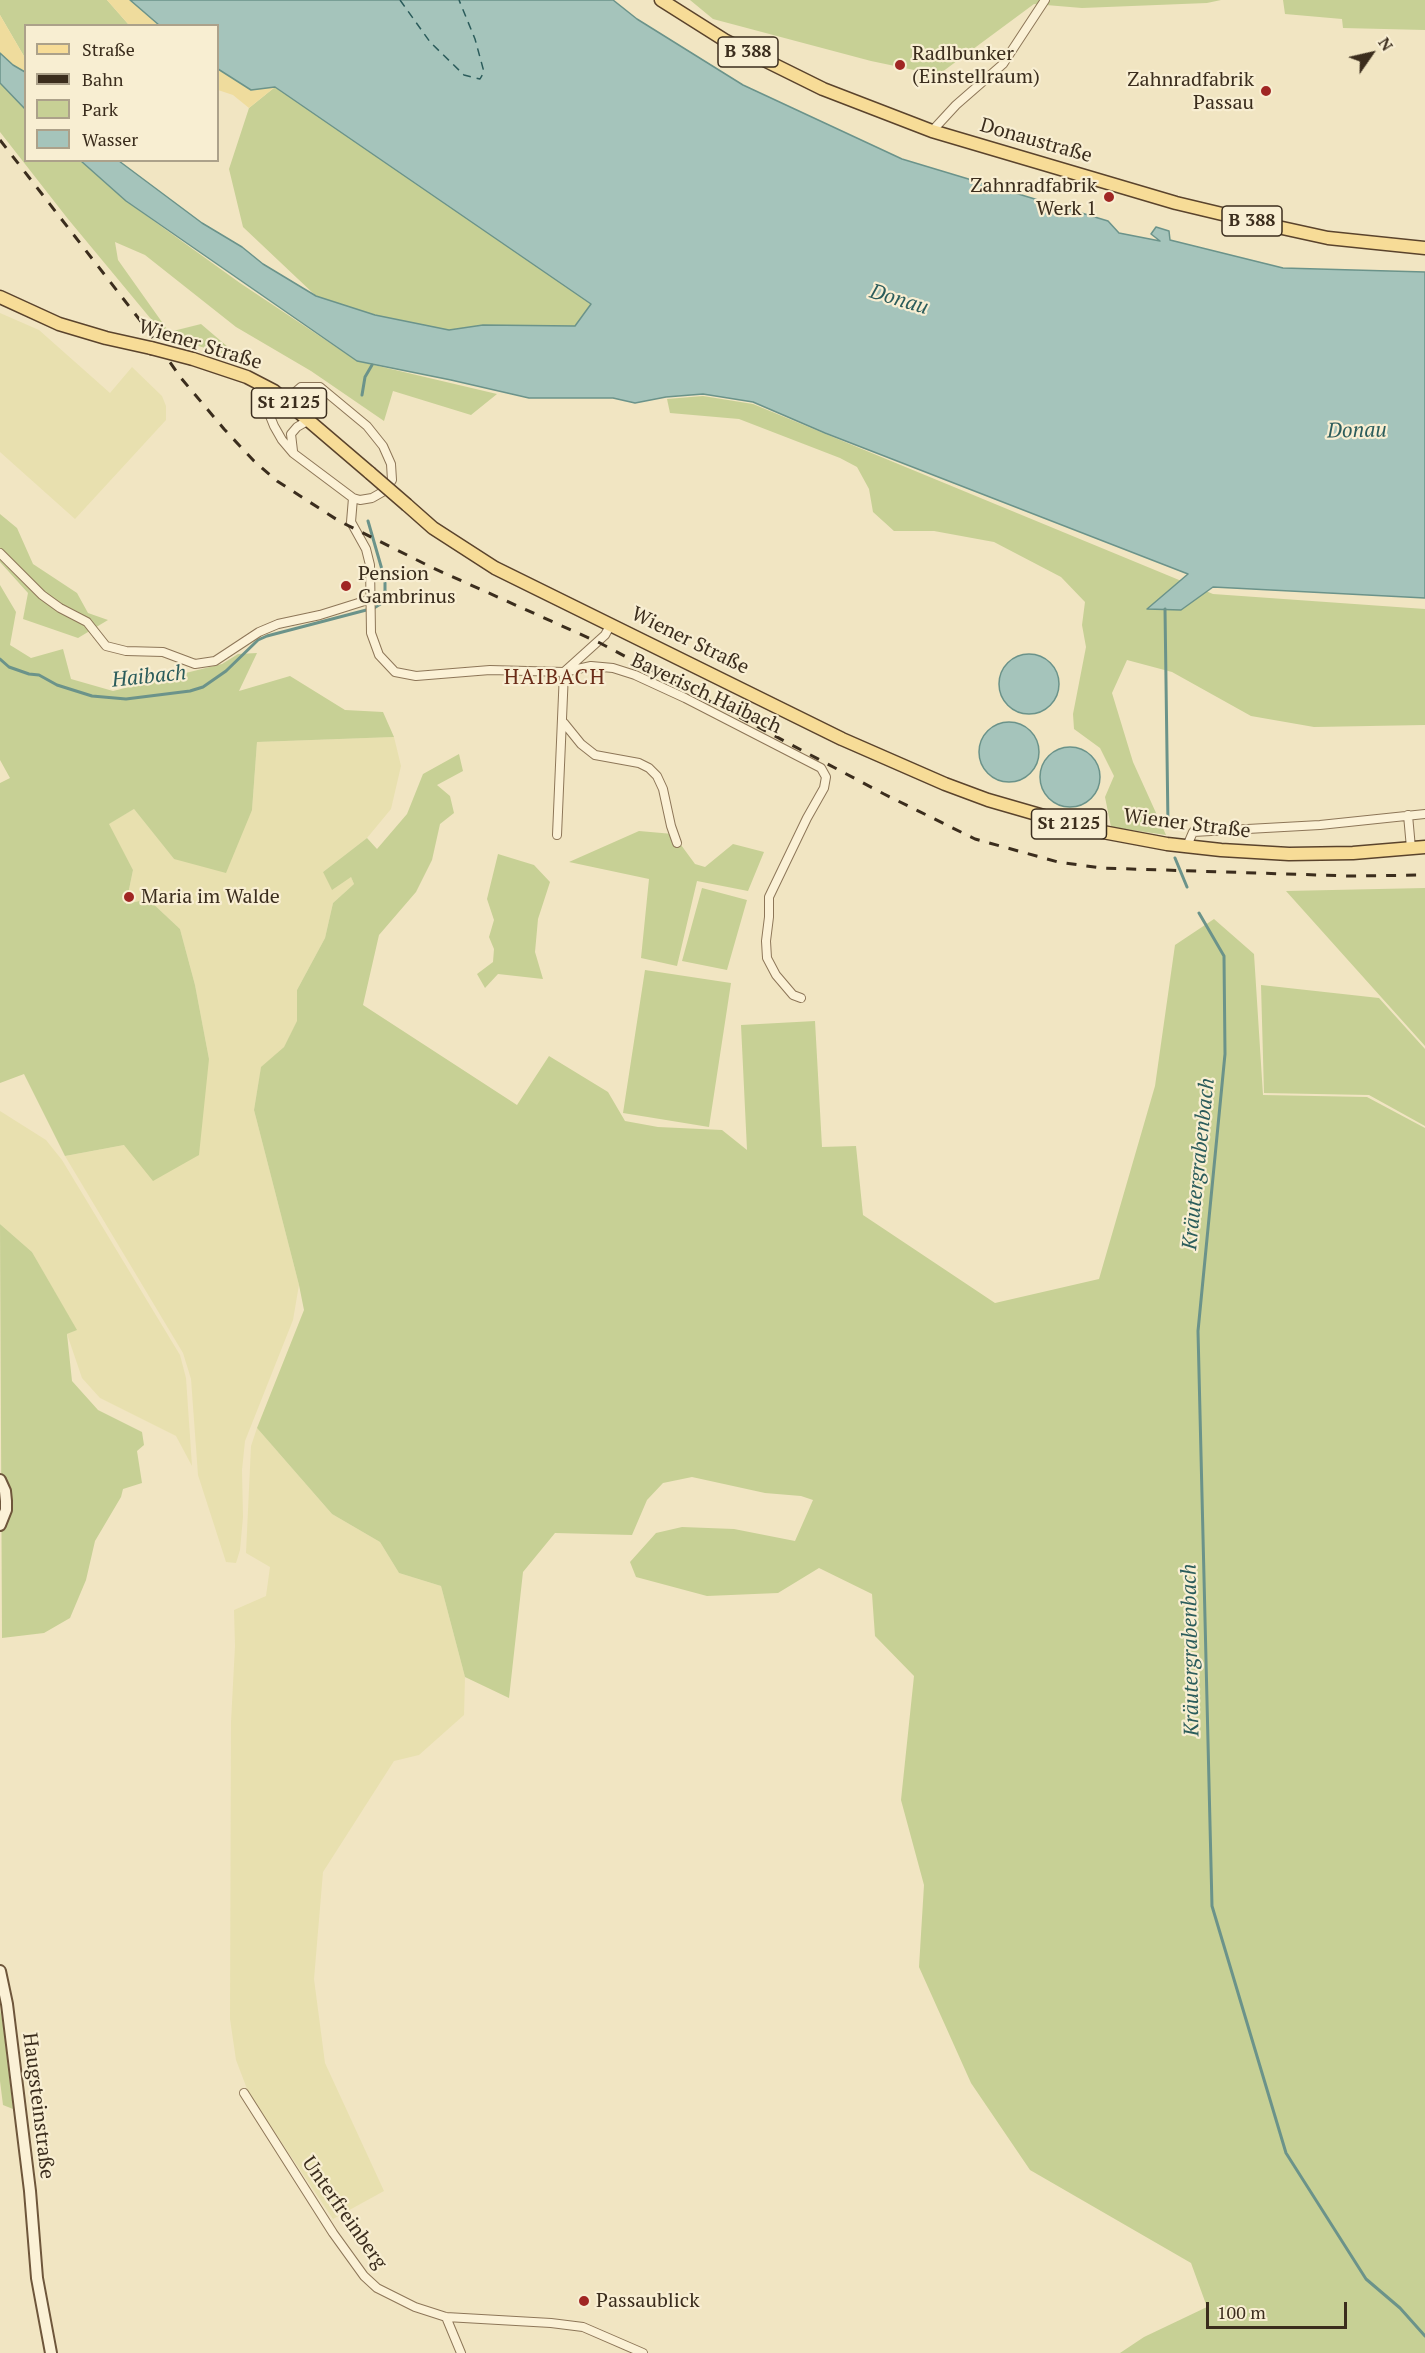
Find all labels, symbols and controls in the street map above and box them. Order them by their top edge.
legend [24,24,219,162]
north arrow [1341,24,1401,84]
text: N [1373,33,1398,55]
text: Straße [82,37,135,61]
road number: B 388 [718,37,778,67]
place label: Radlbunker (Einstellraum) [912,42,1040,89]
marker: Radlbunker (Einstellraum) [893,58,907,72]
text: Bahn [82,67,123,91]
place label: Zahnradfabrik Passau [1127,68,1254,115]
marker: Zahnradfabrik Passau [1259,84,1273,98]
text: Park [82,97,118,121]
street label: Donaustraße [977,114,1095,168]
text: Wasser [82,127,138,151]
place label: Zahnradfabrik Werk 1 [970,174,1097,221]
marker: Zahnradfabrik Werk 1 [1102,190,1116,204]
road number: B 388 [1222,206,1282,236]
water label: Donau [867,279,931,321]
street label: Wiener Straße [135,315,265,375]
road number: St 2125 [252,388,326,418]
water label: Donau [1327,418,1387,444]
place label: Pension Gambrinus [358,562,456,609]
marker: Pension Gambrinus [339,579,353,593]
street label: Wiener Straße [627,602,753,680]
street label: Bayerisch Haibach [627,649,785,739]
water label: Haibach [110,661,188,693]
district label: HAIBACH [504,665,606,691]
street label: Wiener Straße [1122,804,1252,844]
road number: St 2125 [1032,809,1106,839]
place label: Maria im Walde [141,885,280,909]
marker: Maria im Walde [122,890,136,904]
water label: Kräutergrabenbach [1177,1077,1221,1251]
water label: Kräutergrabenbach [1177,1563,1205,1737]
street label: Haugsteinstraße [17,2031,59,2181]
street label: Unterfreinberg [296,2152,392,2274]
place label: Passaublick [596,2289,699,2313]
scale bar [1209,2290,1350,2328]
marker: Passaublick [577,2294,591,2308]
text: 100 m [1217,2300,1266,2324]

